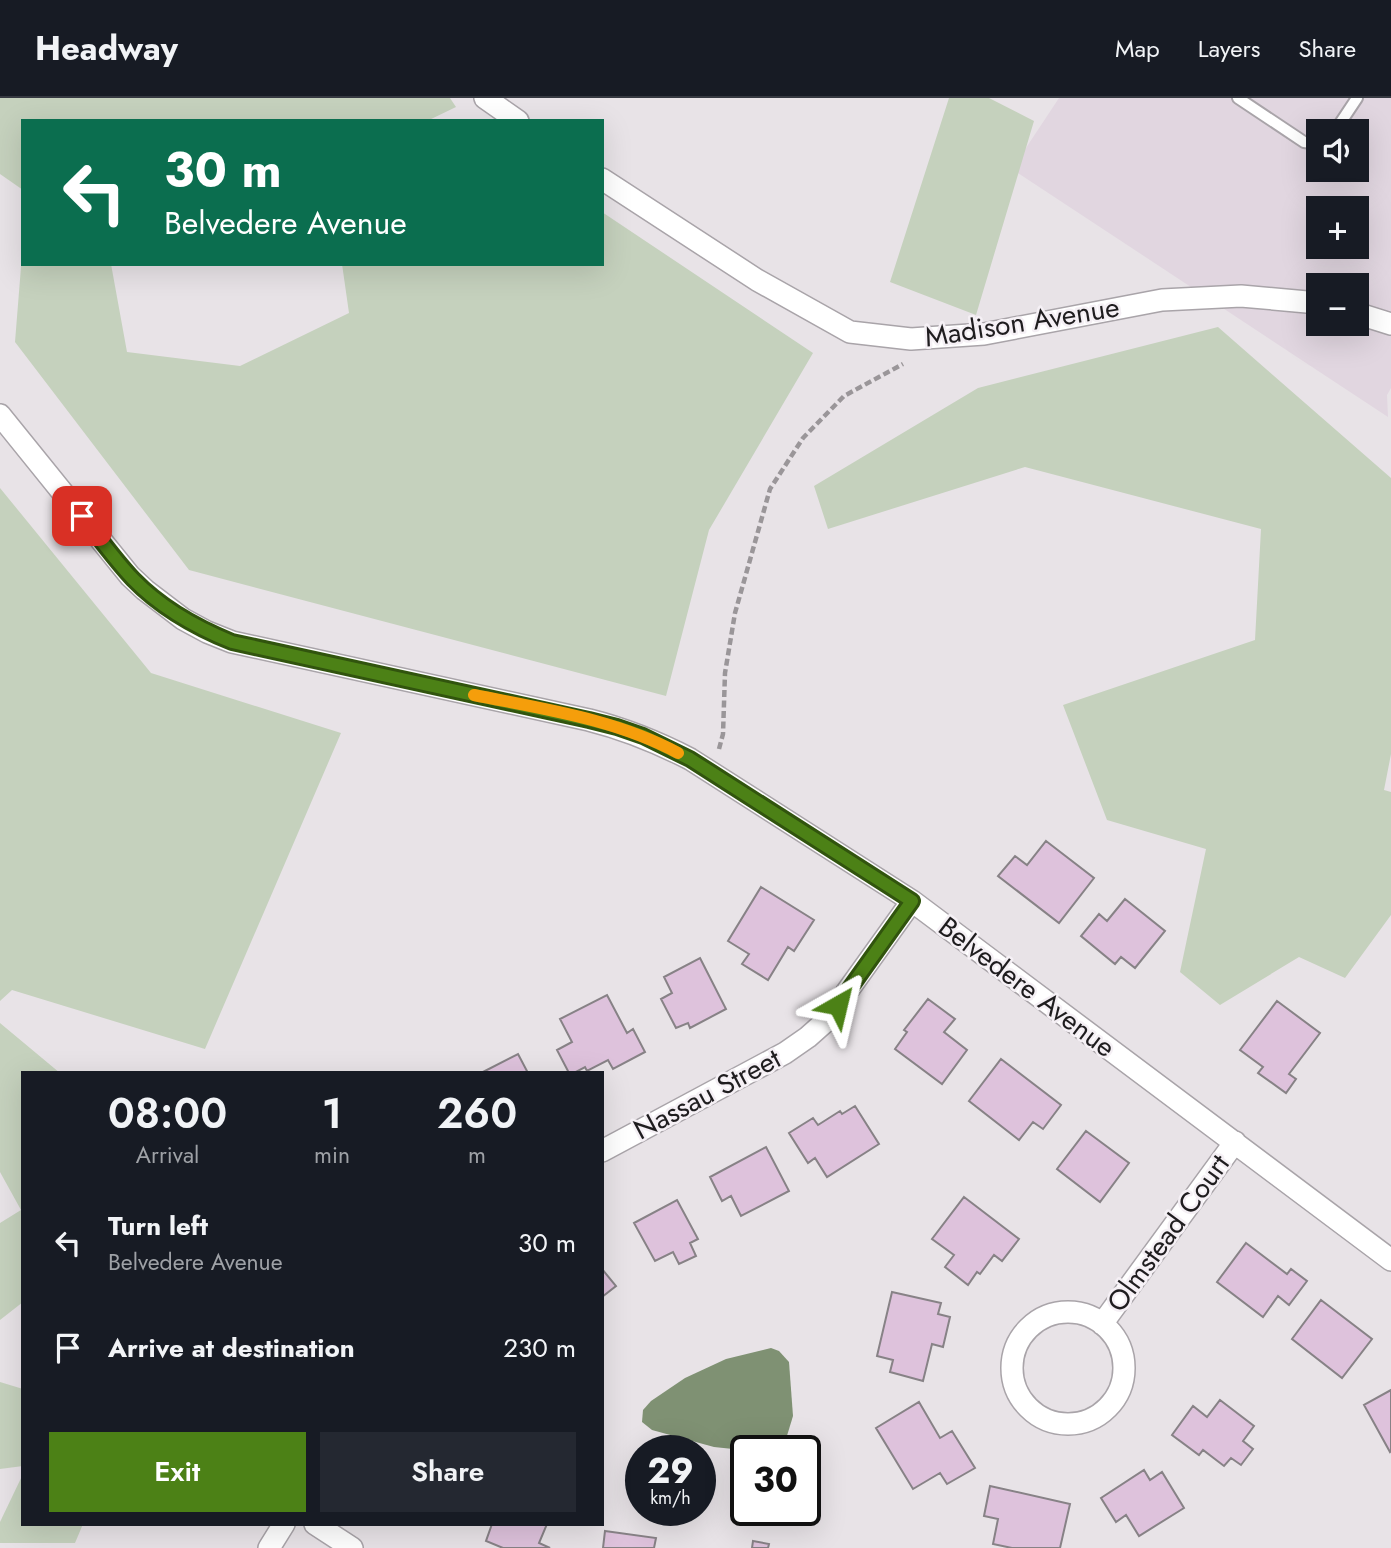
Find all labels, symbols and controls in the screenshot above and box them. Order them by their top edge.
text: Headway [35,25,178,72]
text: Map [1115,31,1160,66]
text: Layers [1198,31,1260,66]
text: Share [1298,31,1356,66]
map controls [1306,119,1369,336]
button: sound [1306,119,1369,182]
text: 30 m [164,135,282,205]
icon: left [49,147,140,238]
button: + [1306,196,1369,259]
text: Belvedere Avenue [164,200,407,246]
button: − [1306,273,1369,336]
street label: Madison Avenue [922,286,1122,358]
pin [52,486,112,546]
icon: arrive [63,497,101,535]
street label: Belvedere Avenue [930,907,1124,1067]
position arrow [801,968,875,1042]
street label: Nassau Street [626,1038,788,1150]
text: 08:00 [108,1083,227,1144]
text: 1 [322,1083,342,1144]
text: 260 [437,1083,517,1144]
text: Arrival [136,1138,199,1172]
text: min [314,1138,350,1172]
text: m [468,1138,486,1172]
street label: Olmstead Court [1097,1145,1239,1320]
text: Turn left [108,1207,208,1245]
icon: left [49,1224,87,1262]
text: 30 m [518,1224,576,1262]
text: Belvedere Avenue [108,1245,282,1279]
icon: arrive [49,1329,87,1367]
text: Arrive at destination [108,1329,355,1367]
text: 230 m [503,1329,576,1367]
button: Exit [49,1432,306,1512]
button: Share [320,1432,576,1512]
speed limit sign: 30 [730,1435,821,1526]
text: 29 [647,1446,694,1496]
text: km/h [650,1485,691,1511]

